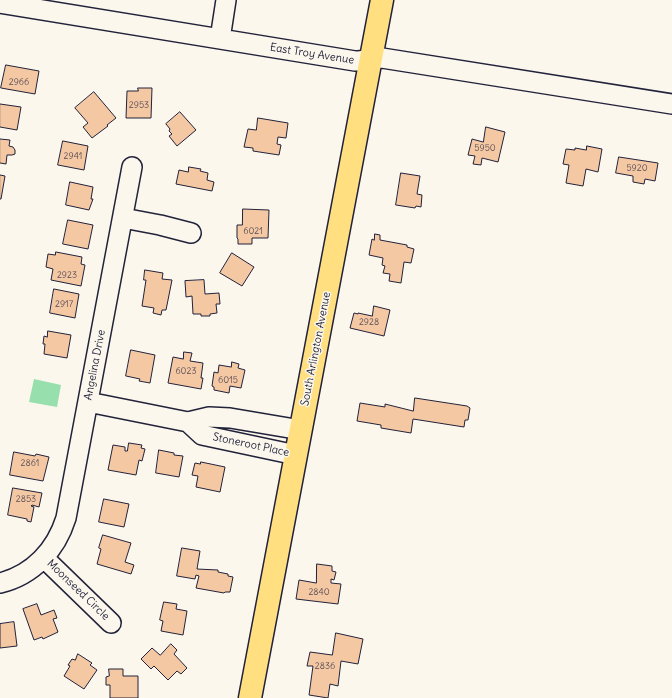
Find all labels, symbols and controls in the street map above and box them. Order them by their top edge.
street label: East Troy Avenue [269,41,355,67]
house number: 2966 [9,77,29,87]
house number: 2953 [129,100,149,110]
house number: 5950 [474,143,496,153]
house number: 2941 [64,151,82,161]
house number: 5920 [626,163,648,173]
house number: 6021 [243,226,263,236]
house number: 2923 [57,270,77,280]
street label: South Arlington Avenue [298,291,334,407]
house number: 2917 [55,299,73,309]
house number: 2928 [359,317,379,327]
street label: Angelina Drive [82,329,108,401]
house number: 6023 [175,366,197,376]
house number: 6015 [218,375,238,385]
street label: Stoneroot Place [212,430,290,460]
house number: 2861 [21,458,39,468]
house number: 2853 [16,494,36,504]
street label: Moonseed Circle [44,557,112,623]
house number: 2840 [308,587,330,597]
house number: 2836 [315,661,335,671]

